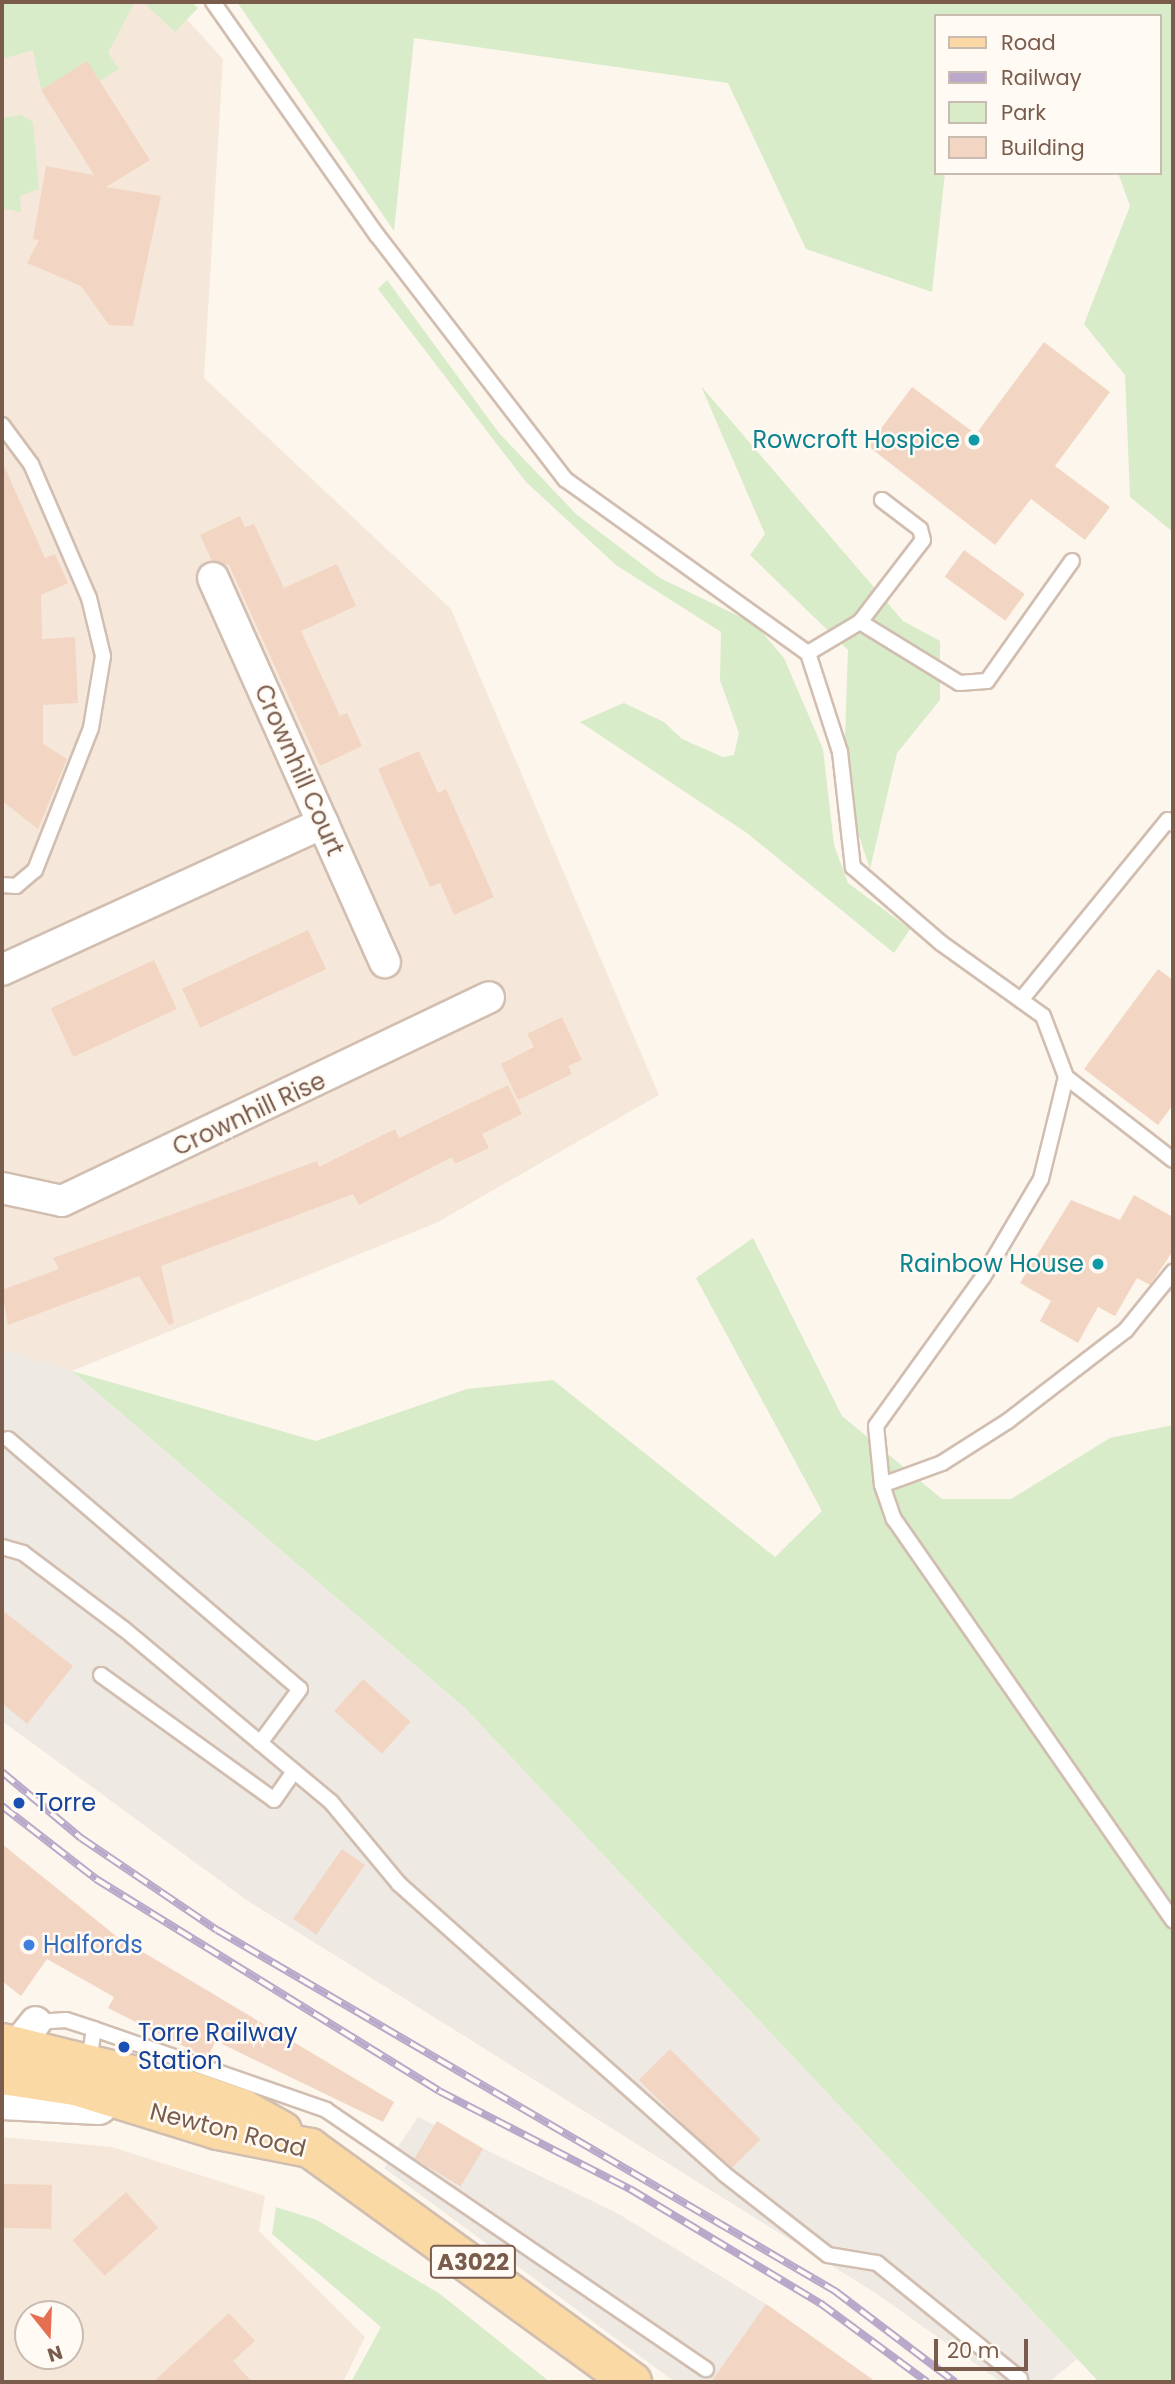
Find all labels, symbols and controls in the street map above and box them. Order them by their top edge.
legend [934,14,1161,175]
text: Road [1001,28,1056,57]
text: Railway [1001,63,1082,92]
text: Park [1001,98,1046,127]
text: Building [1001,133,1085,162]
place label: Rowcroft Hospice [752,426,960,454]
marker: Rowcroft Hospice [966,432,982,448]
street label: Crownhill Court [248,680,350,860]
street label: Crownhill Rise [168,1066,330,1162]
place label: Rainbow House [900,1250,1084,1278]
marker: Rainbow House [1090,1256,1106,1272]
place label: Torre [35,1789,96,1817]
marker: Torre [9,1793,29,1813]
place label: Halfords [43,1931,143,1959]
marker: Halfords [21,1937,37,1953]
place label: Torre Railway Station [138,2019,298,2075]
marker: Torre Railway Station [116,2039,132,2055]
street label: Newton Road [147,2097,309,2163]
road number: A3022 [429,2242,517,2282]
north arrow [14,2300,84,2370]
scale bar [937,2324,1032,2368]
text: 20 m [947,2336,1000,2365]
text: N [44,2338,66,2369]

